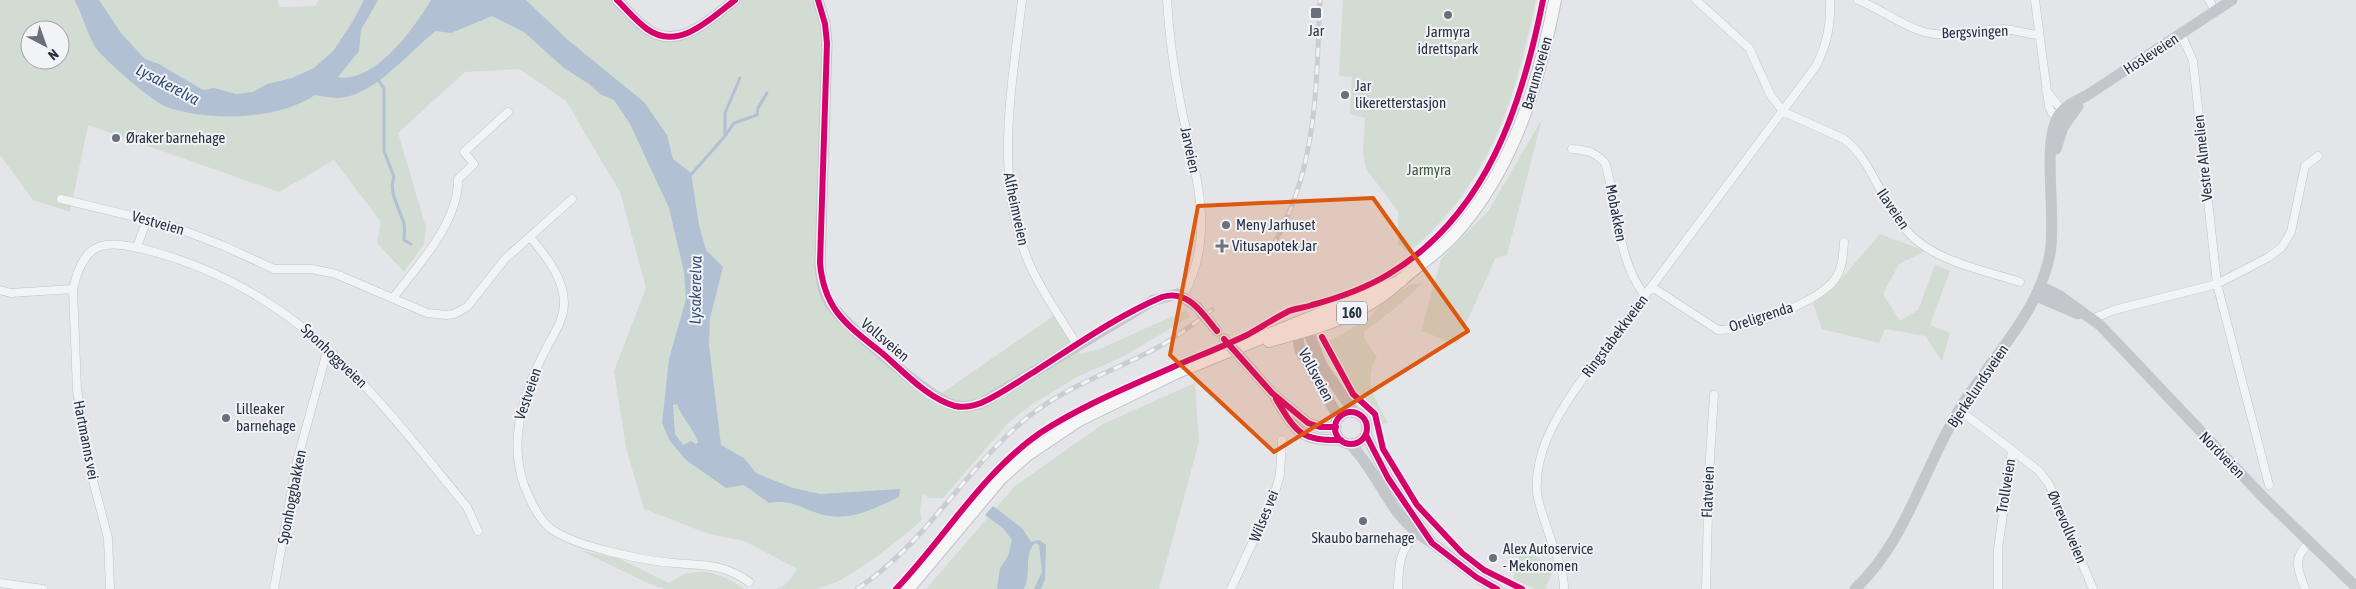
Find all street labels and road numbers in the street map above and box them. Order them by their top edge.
street label: Bergsvingen [1941,22,2009,41]
street label: Hosleveien [2120,30,2181,78]
street label: Bærumsveien [1518,34,1555,111]
street label: Vestre Almelien [2189,114,2216,202]
street label: Jarveien [1177,125,1204,174]
street label: Alfheimveien [1000,171,1033,247]
street label: Mobakken [1603,183,1630,243]
street label: Ilaveien [1874,185,1913,232]
street label: Vestveien [130,207,186,238]
street label: Ringstabekkveien [1578,291,1651,380]
street label: Oreligrenda [1727,298,1795,335]
road number: 160 [1337,302,1367,324]
street label: Vollsveien [858,315,913,365]
street label: Sponhoggveien [298,320,371,391]
street label: Bjerkelundsveien [1944,341,2012,430]
street label: Vollsveien [1295,345,1337,404]
street label: Vestveien [511,366,544,422]
street label: Hartmanns vei [70,399,102,481]
street label: Nordveien [2196,428,2249,481]
street label: Sponhoggbakken [274,448,309,546]
street label: Trollveien [1993,457,2018,515]
street label: Flatveien [1698,466,1717,518]
street label: Wilses vei [1246,488,1282,544]
street label: Øvrevollveien [2045,488,2090,566]

